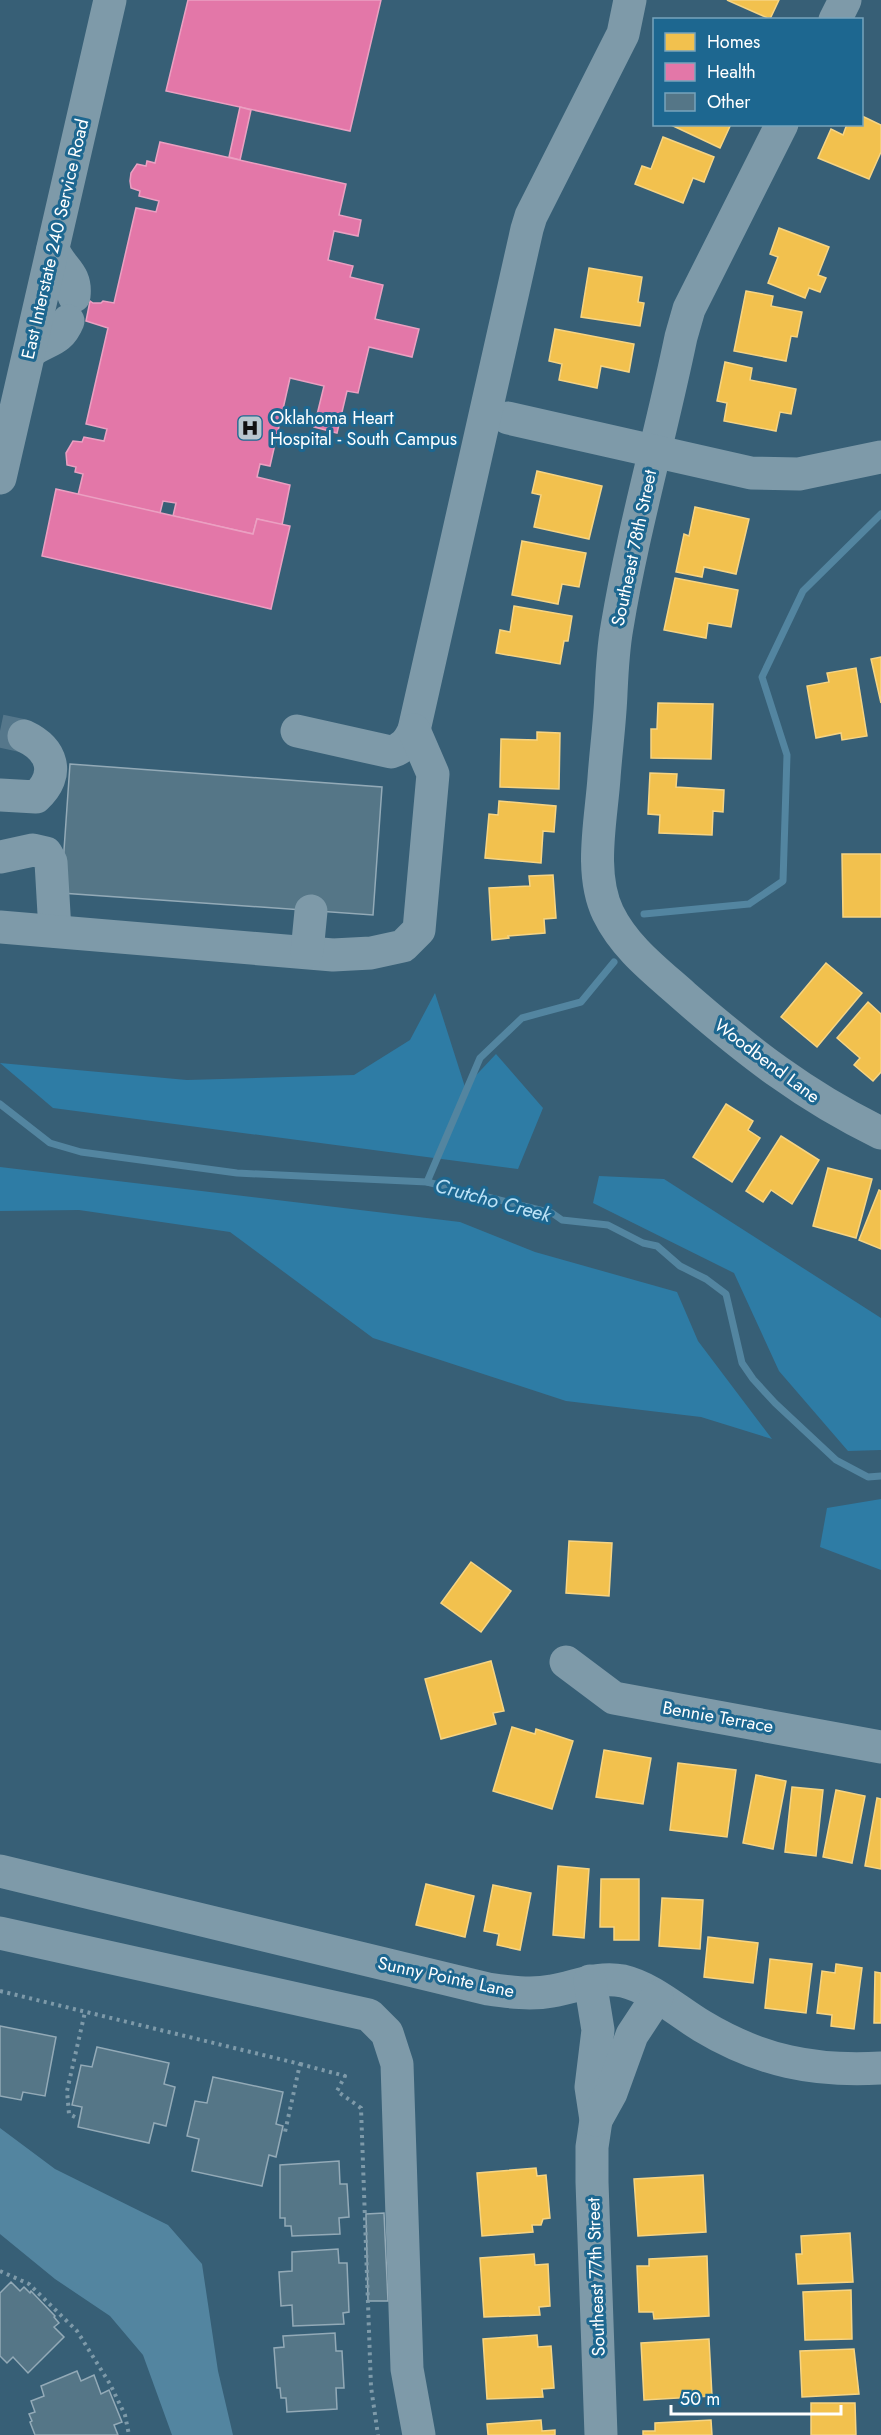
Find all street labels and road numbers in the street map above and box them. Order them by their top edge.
street label: East Interstate 240 Service Road [15,116,95,362]
street label: Southeast 78th Street [605,467,663,629]
street label: Woodbend Lane [709,1013,825,1109]
street label: Bennie Terrace [660,1694,776,1740]
street label: Sunny Pointe Lane [375,1950,517,2004]
street label: Southeast 77th Street [580,2197,612,2357]

